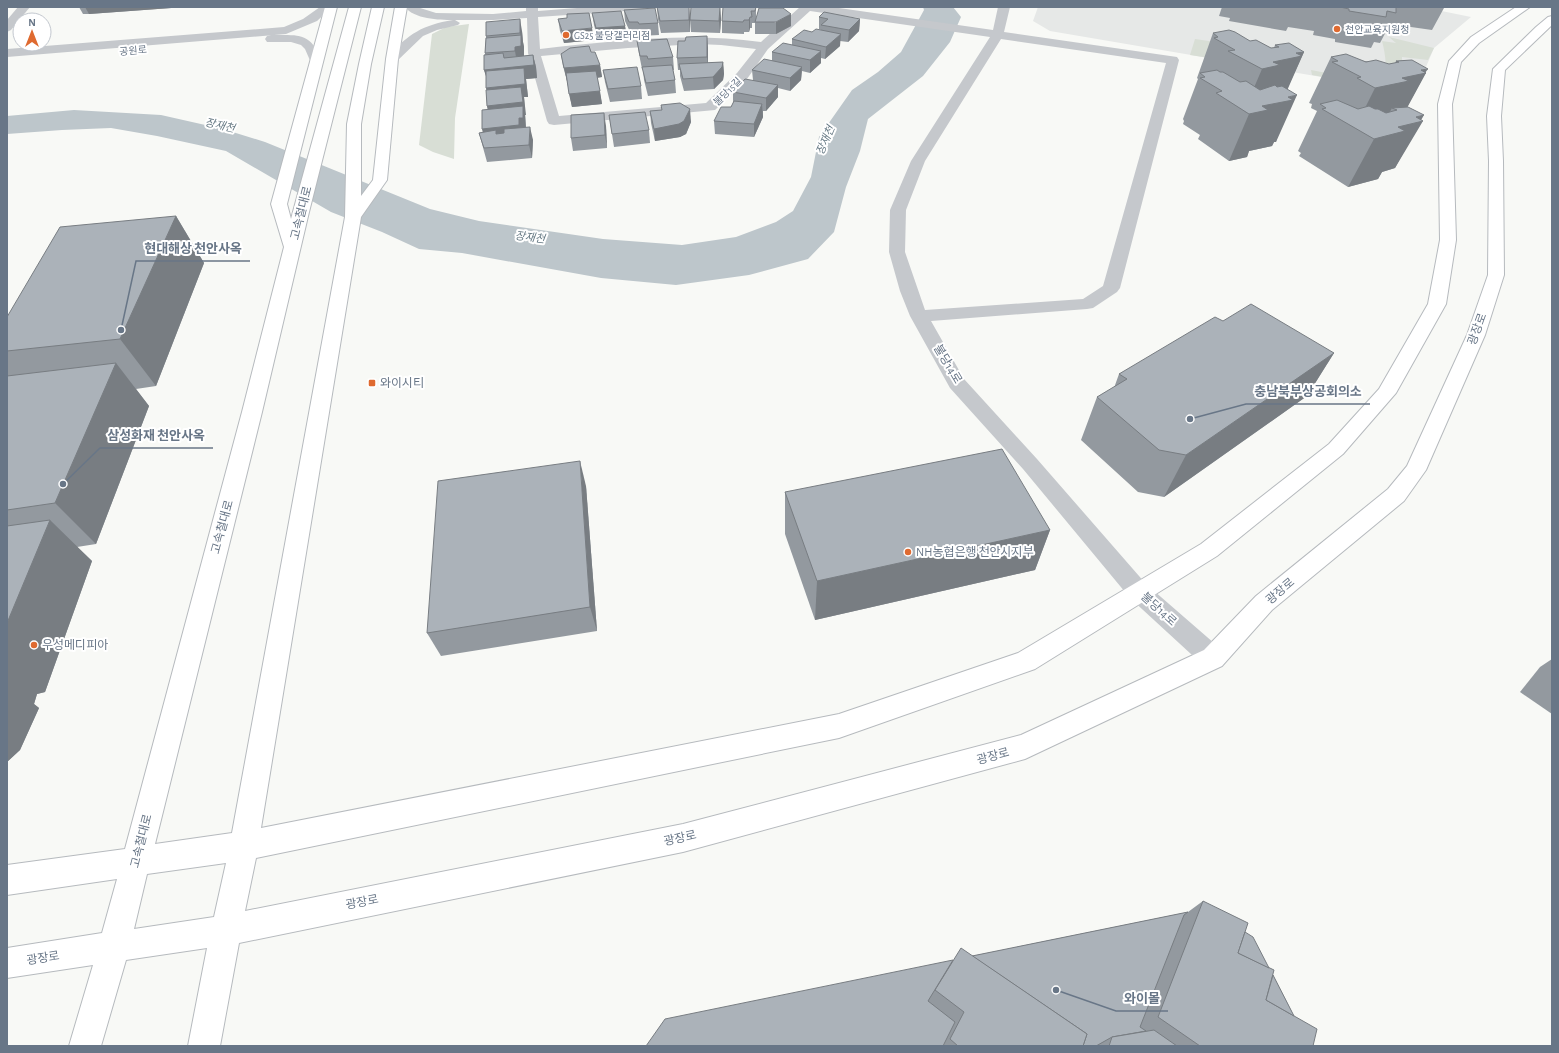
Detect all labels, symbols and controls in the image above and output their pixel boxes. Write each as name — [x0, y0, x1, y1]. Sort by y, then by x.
north arrow — [12, 12, 52, 52]
text: N — [28, 17, 36, 28]
marker: 천안교육지원청 — [1332, 24, 1342, 34]
place label: 천안교육지원청 — [1345, 24, 1409, 35]
marker: GS25 불당갤러리점 — [561, 30, 571, 40]
place label: GS25 불당갤러리점 — [574, 31, 650, 41]
street label: 공원로 — [119, 45, 147, 57]
street label: 불당15길 — [712, 76, 744, 108]
water label: 장재천 — [204, 116, 238, 135]
water label: 장재천 — [814, 122, 837, 156]
street label: 고속철대로 — [289, 185, 313, 241]
water label: 장재천 — [514, 229, 548, 245]
callout: 현대해상 천안사옥 — [136, 236, 250, 261]
text: 현대해상 천안사옥 — [144, 241, 242, 256]
street label: 광장로 — [1466, 311, 1488, 347]
street label: 불당14로 — [932, 342, 964, 386]
place label: 와이시티 — [380, 377, 424, 389]
marker: 와이시티 — [367, 378, 377, 388]
callout: 충남북부상공회의소 — [1246, 379, 1370, 404]
text: 충남북부상공회의소 — [1254, 385, 1362, 399]
callout: 삼성화재 천안사옥 — [100, 423, 213, 448]
text: 삼성화재 천안사옥 — [107, 428, 205, 443]
street label: 고속철대로 — [209, 499, 235, 555]
place label: NH농협은행 천안시지부 — [916, 545, 1034, 558]
marker: NH농협은행 천안시지부 — [903, 547, 913, 557]
street label: 광장로 — [1263, 576, 1297, 606]
street label: 불당14로 — [1139, 590, 1179, 628]
place label: 우성메디피아 — [42, 639, 108, 651]
marker: 우성메디피아 — [29, 640, 39, 650]
street label: 광장로 — [975, 746, 1011, 766]
street label: 고속철대로 — [129, 813, 153, 869]
street label: 광장로 — [663, 828, 697, 848]
street label: 광장로 — [345, 893, 379, 911]
street label: 광장로 — [26, 949, 60, 967]
callout: 와이몰 — [1116, 986, 1168, 1011]
text: 와이몰 — [1124, 992, 1160, 1006]

